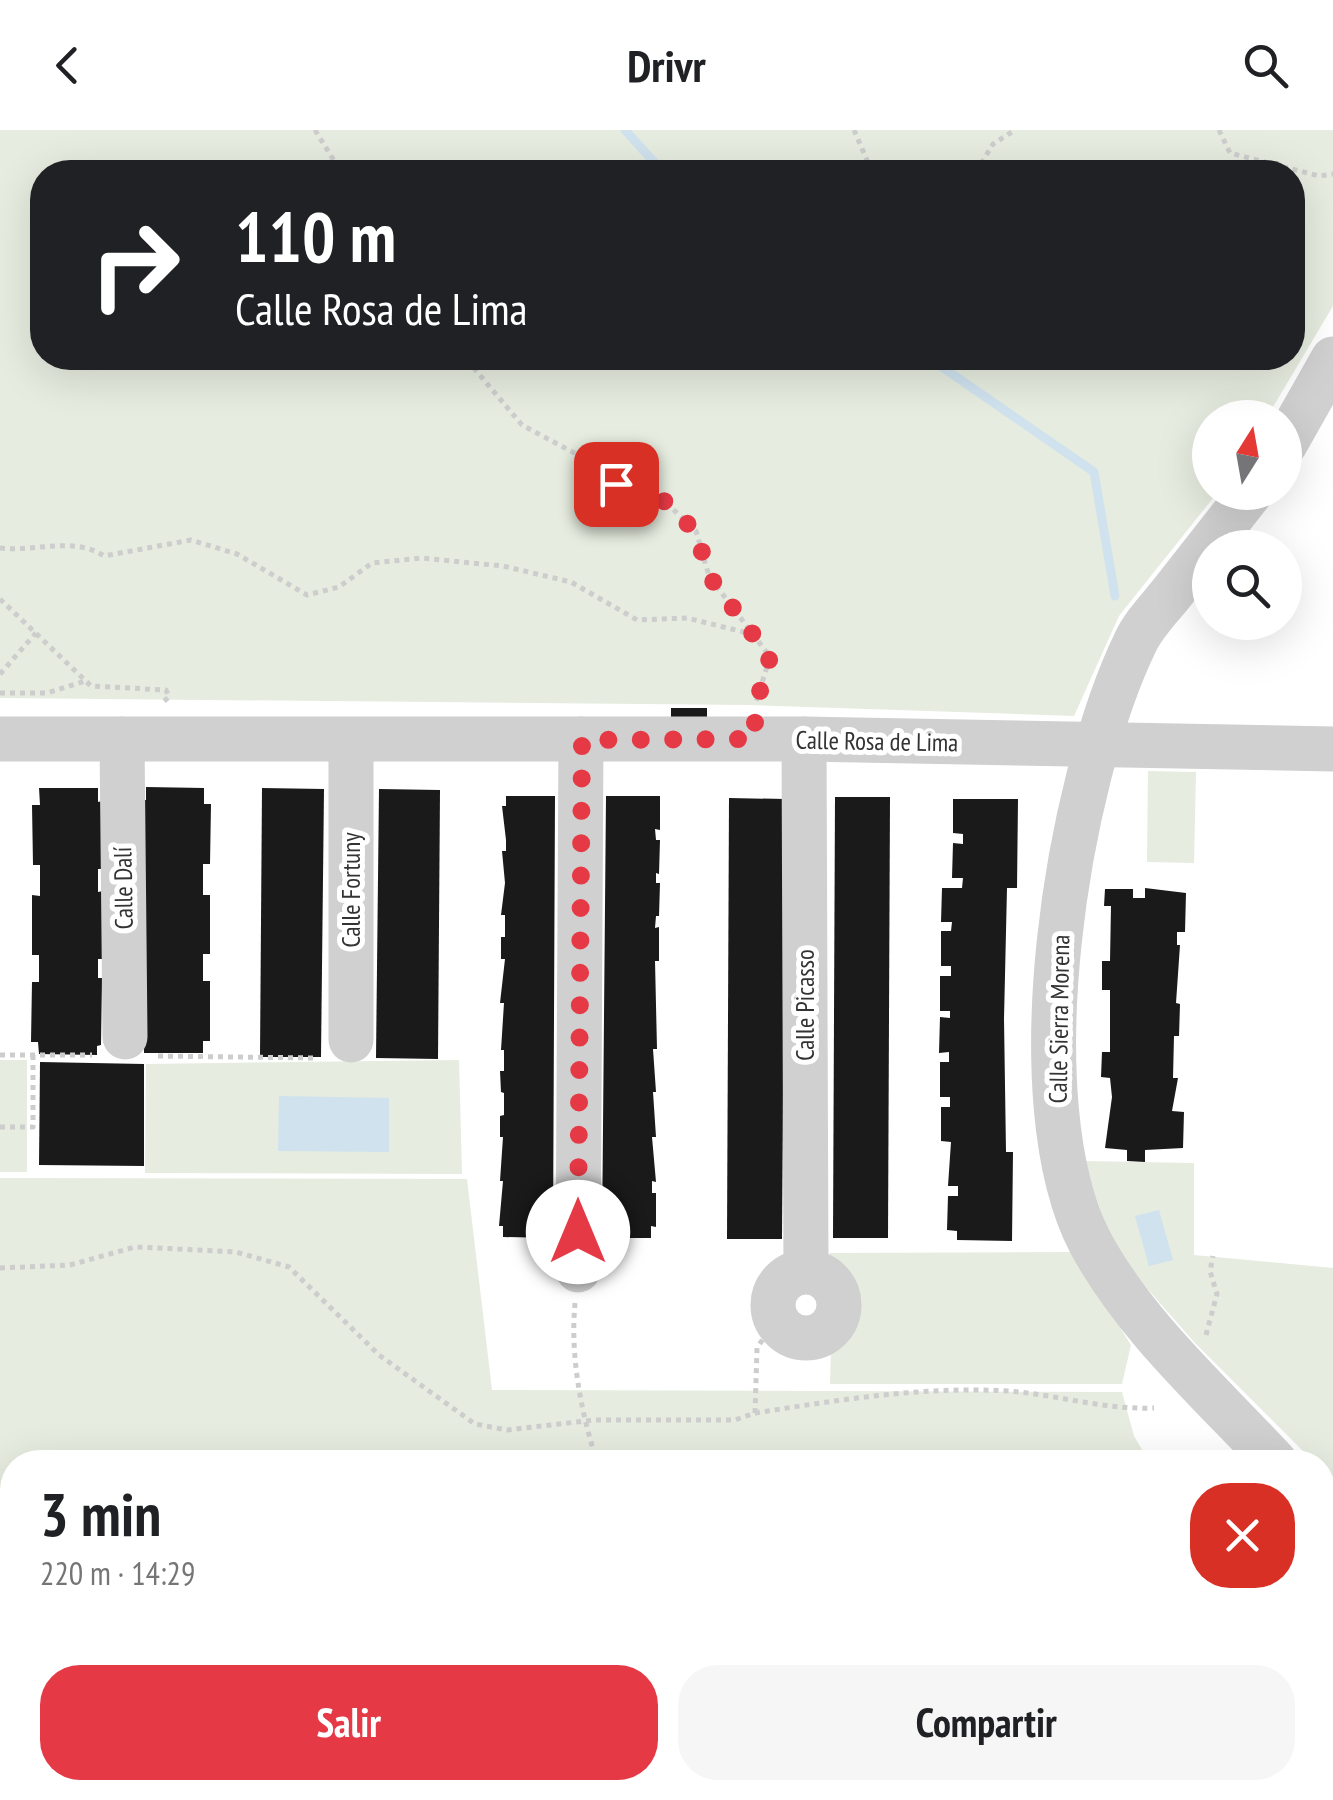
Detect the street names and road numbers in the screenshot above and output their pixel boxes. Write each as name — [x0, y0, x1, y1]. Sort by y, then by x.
street label: Calle Rosa de Lima — [795, 724, 959, 758]
street label: Calle Fortuny — [335, 832, 367, 948]
street label: Calle Dalí — [106, 846, 140, 930]
street label: Calle Sierra Morena — [1042, 934, 1076, 1104]
street label: Calle Picasso — [789, 949, 821, 1061]

